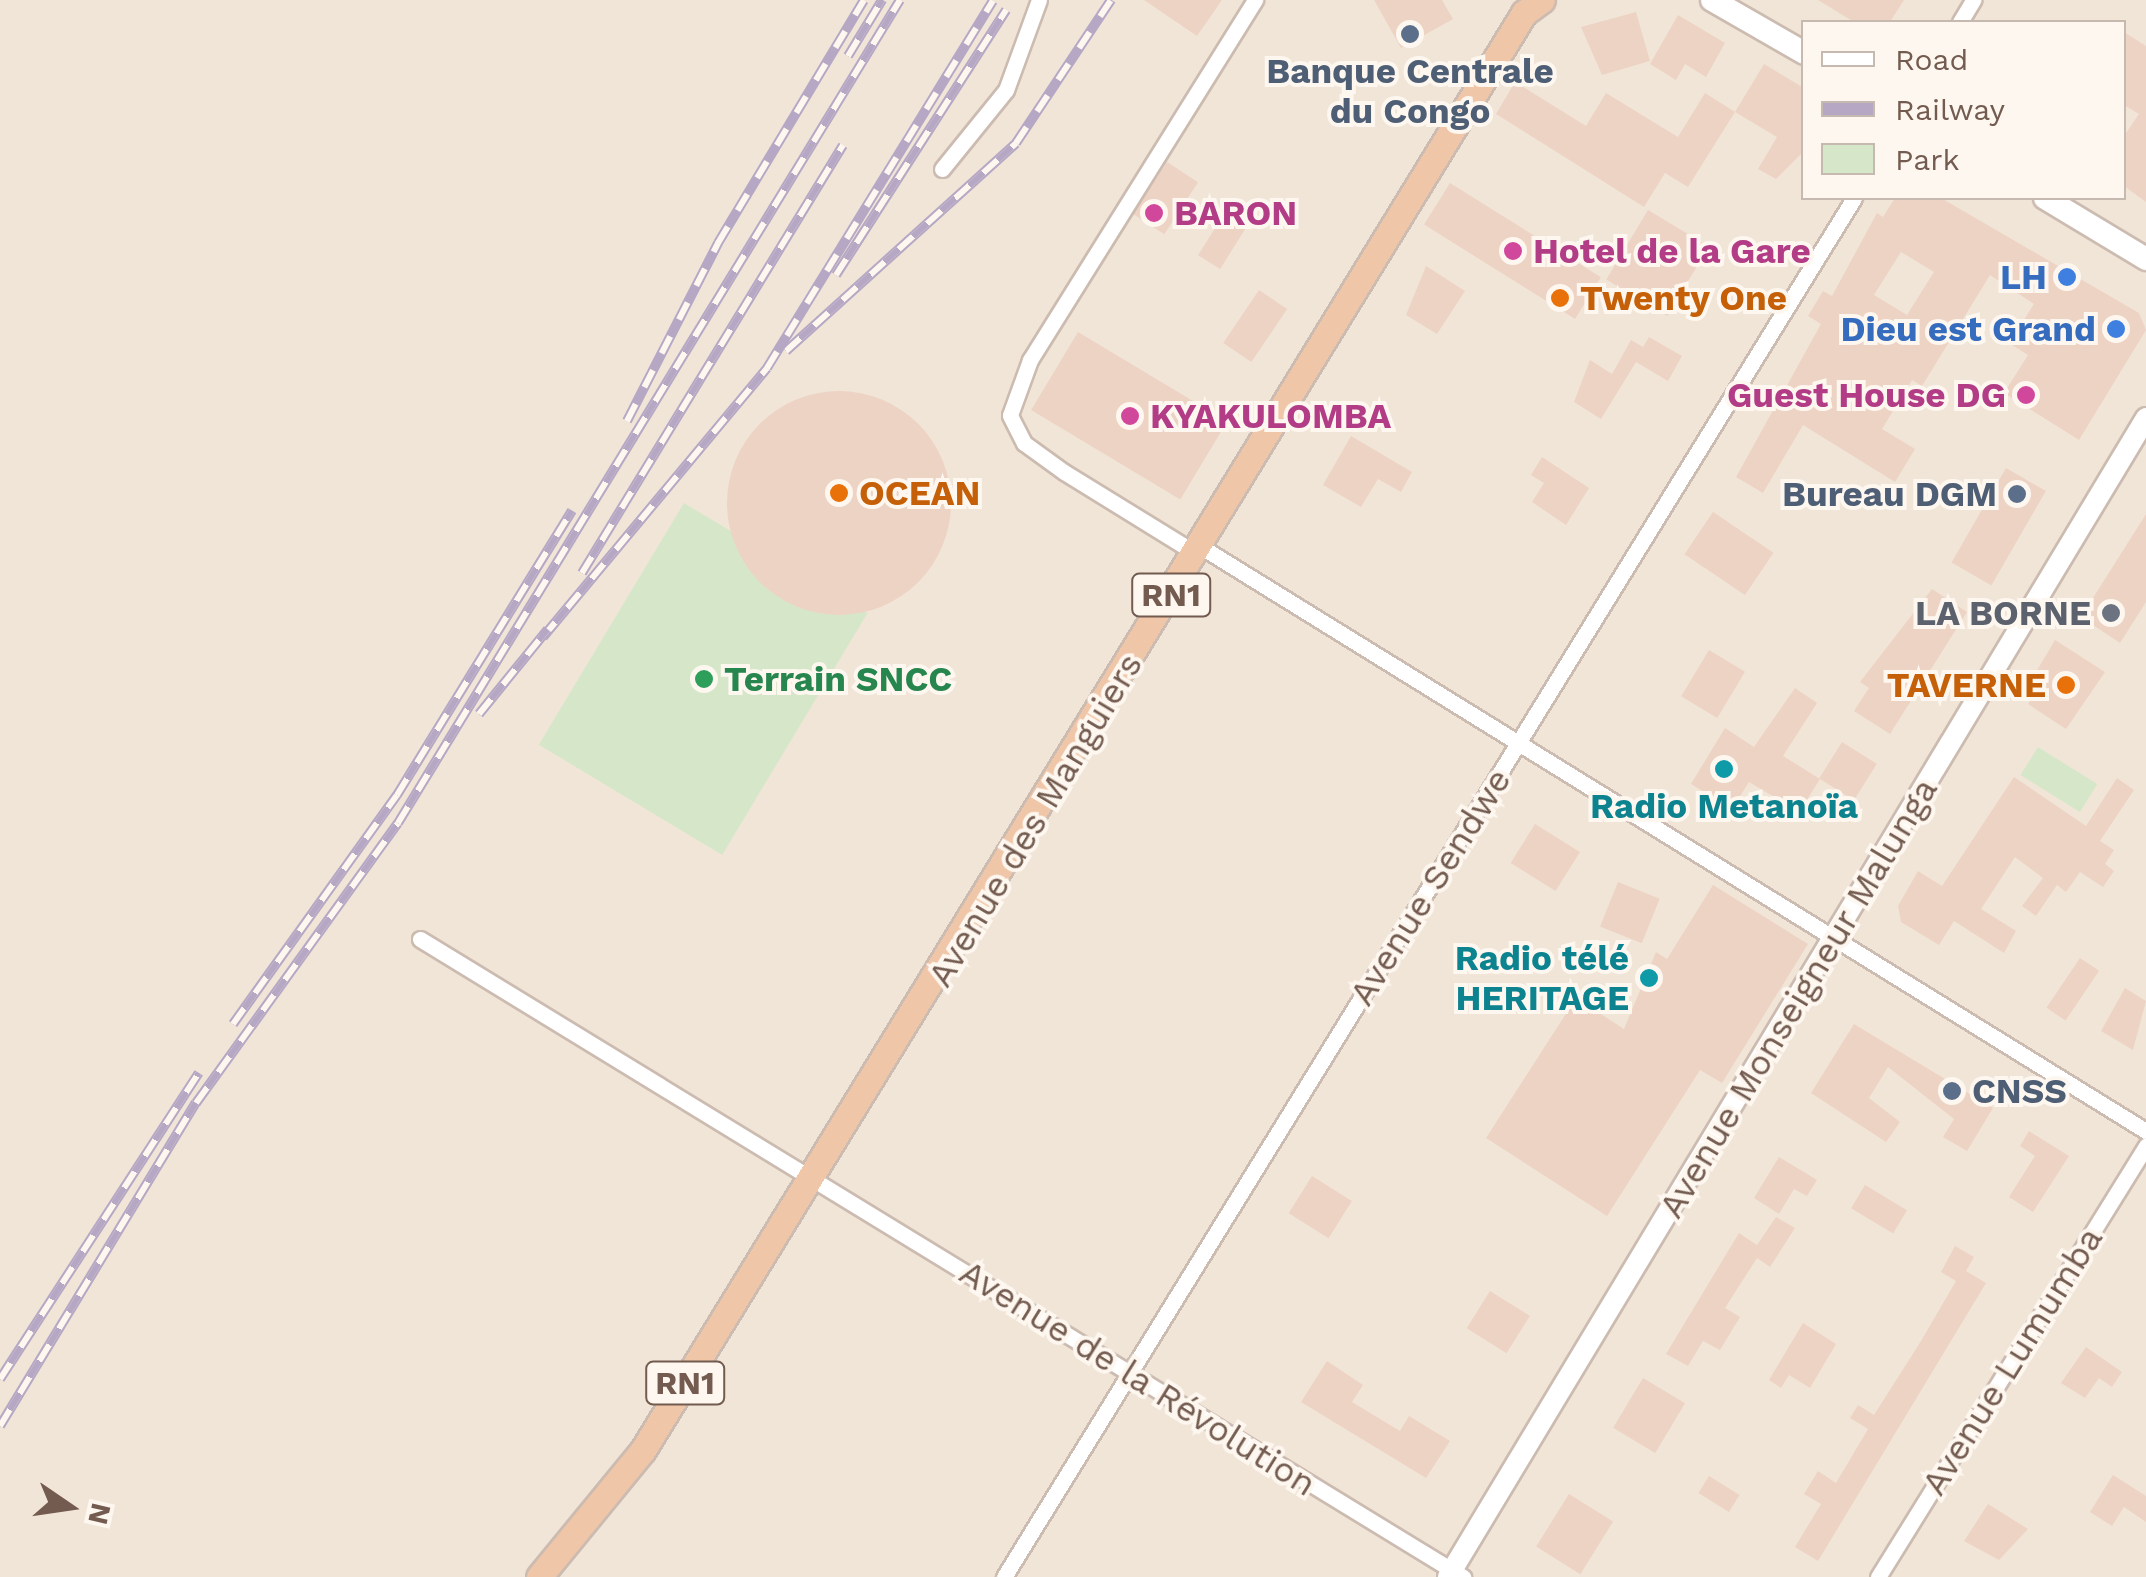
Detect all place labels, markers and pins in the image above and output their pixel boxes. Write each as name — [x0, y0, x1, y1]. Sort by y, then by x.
marker: Banque Centrale du Congo — [1399, 23, 1421, 45]
place label: Banque Centrale du Congo — [1266, 50, 1554, 132]
place label: BARON — [1174, 192, 1297, 234]
marker: BARON — [1143, 202, 1165, 224]
place label: Hotel de la Gare — [1533, 230, 1812, 272]
marker: Hotel de la Gare — [1502, 240, 1524, 262]
place label: LH — [2000, 256, 2047, 298]
marker: LH — [2056, 266, 2078, 288]
place label: Twenty One — [1580, 277, 1788, 319]
marker: Twenty One — [1549, 287, 1571, 309]
place label: Dieu est Grand — [1841, 308, 2096, 350]
marker: Dieu est Grand — [2105, 318, 2127, 340]
place label: Guest House DG — [1727, 374, 2006, 416]
marker: Guest House DG — [2015, 384, 2037, 406]
place label: KYAKULOMBA — [1150, 395, 1391, 437]
marker: KYAKULOMBA — [1119, 405, 1141, 427]
place label: OCEAN — [859, 472, 980, 514]
place label: Bureau DGM — [1782, 473, 1997, 515]
marker: OCEAN — [828, 482, 850, 504]
marker: Bureau DGM — [2006, 483, 2028, 505]
place label: LA BORNE — [1914, 592, 2091, 634]
marker: LA BORNE — [2100, 602, 2122, 624]
place label: Terrain SNCC — [724, 658, 952, 700]
place label: TAVERNE — [1887, 664, 2046, 706]
marker: Terrain SNCC — [693, 668, 715, 690]
marker: TAVERNE — [2055, 674, 2077, 696]
marker: Radio Metanoïa — [1713, 758, 1735, 780]
place label: Radio Metanoïa — [1590, 785, 1858, 827]
place label: Radio télé HERITAGE — [1454, 937, 1629, 1019]
marker: Radio télé HERITAGE — [1638, 967, 1660, 989]
place label: CNSS — [1972, 1070, 2067, 1112]
marker: CNSS — [1941, 1080, 1963, 1102]

